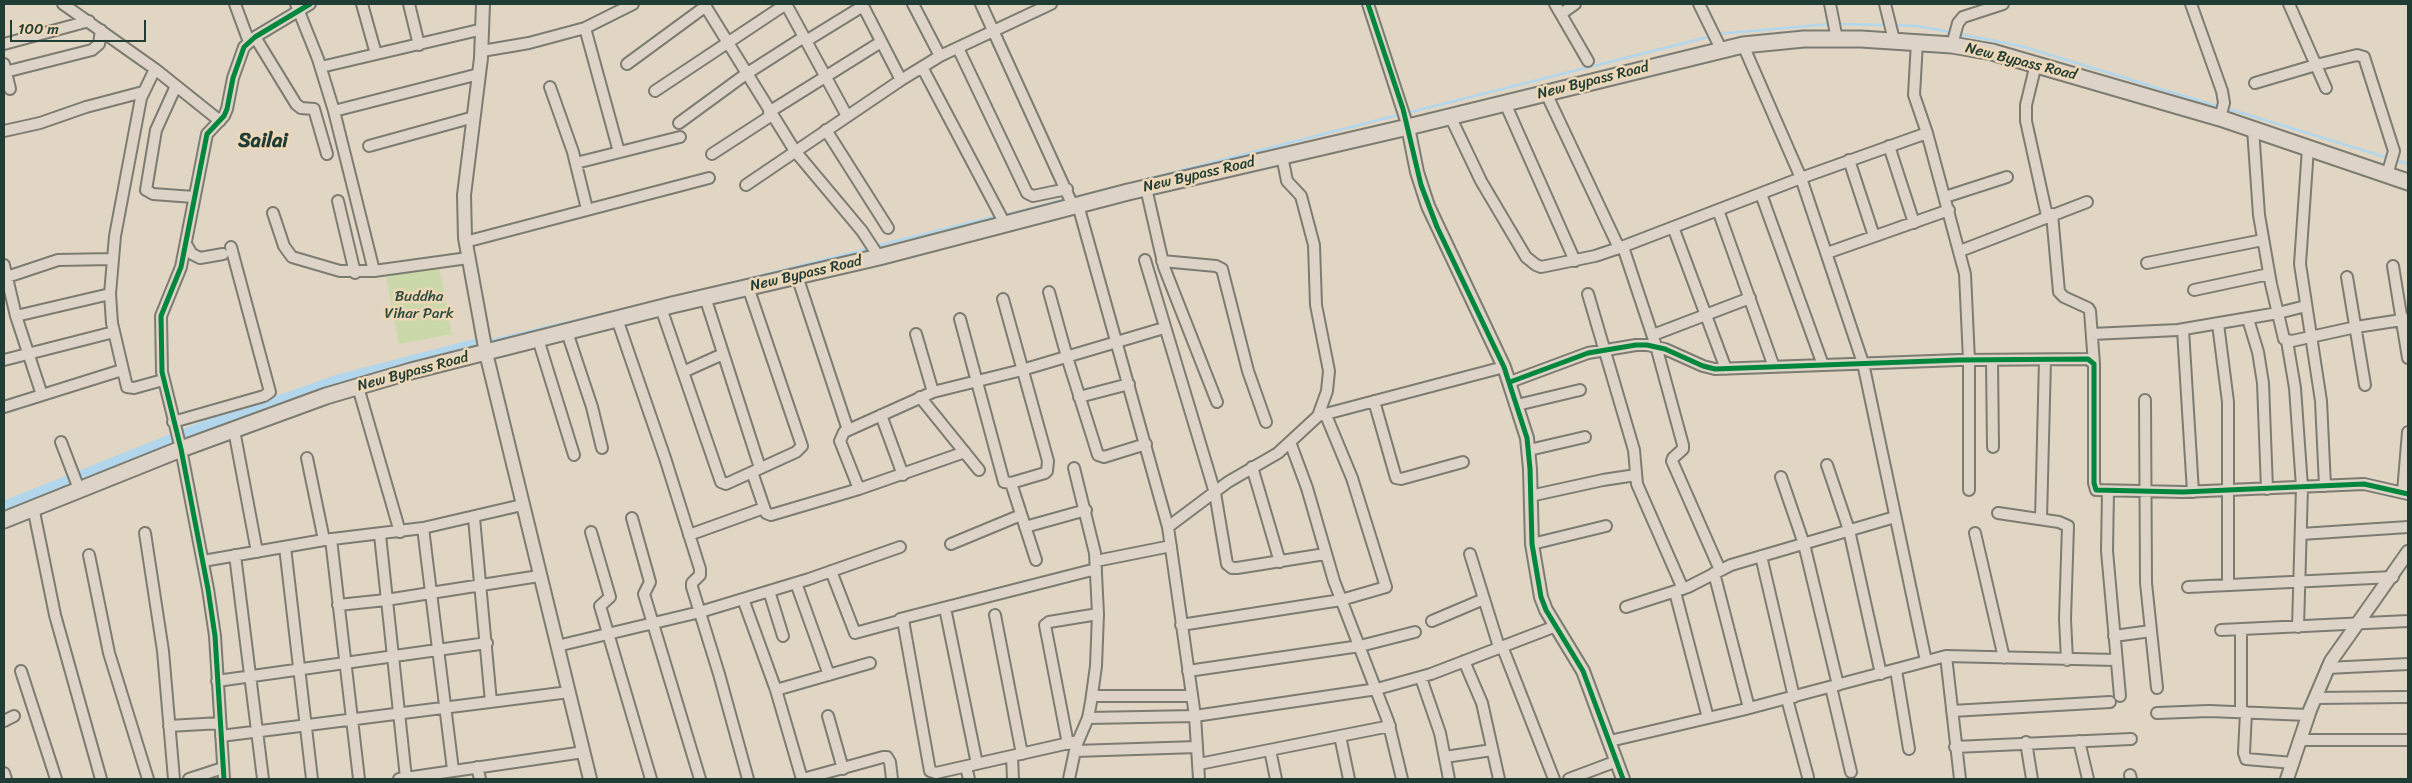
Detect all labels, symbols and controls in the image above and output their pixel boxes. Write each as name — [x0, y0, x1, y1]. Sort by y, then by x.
scale bar — [12, 10, 149, 42]
text: 100 m — [18, 16, 59, 42]
street label: New Bypass Road — [1963, 39, 2079, 85]
street label: New Bypass Road — [1535, 58, 1651, 104]
district label: Sailai — [238, 130, 288, 154]
street label: New Bypass Road — [1141, 153, 1257, 197]
street label: New Bypass Road — [748, 252, 864, 296]
park label: Buddha Vihar Park — [384, 288, 454, 323]
street label: New Bypass Road — [356, 349, 470, 395]

